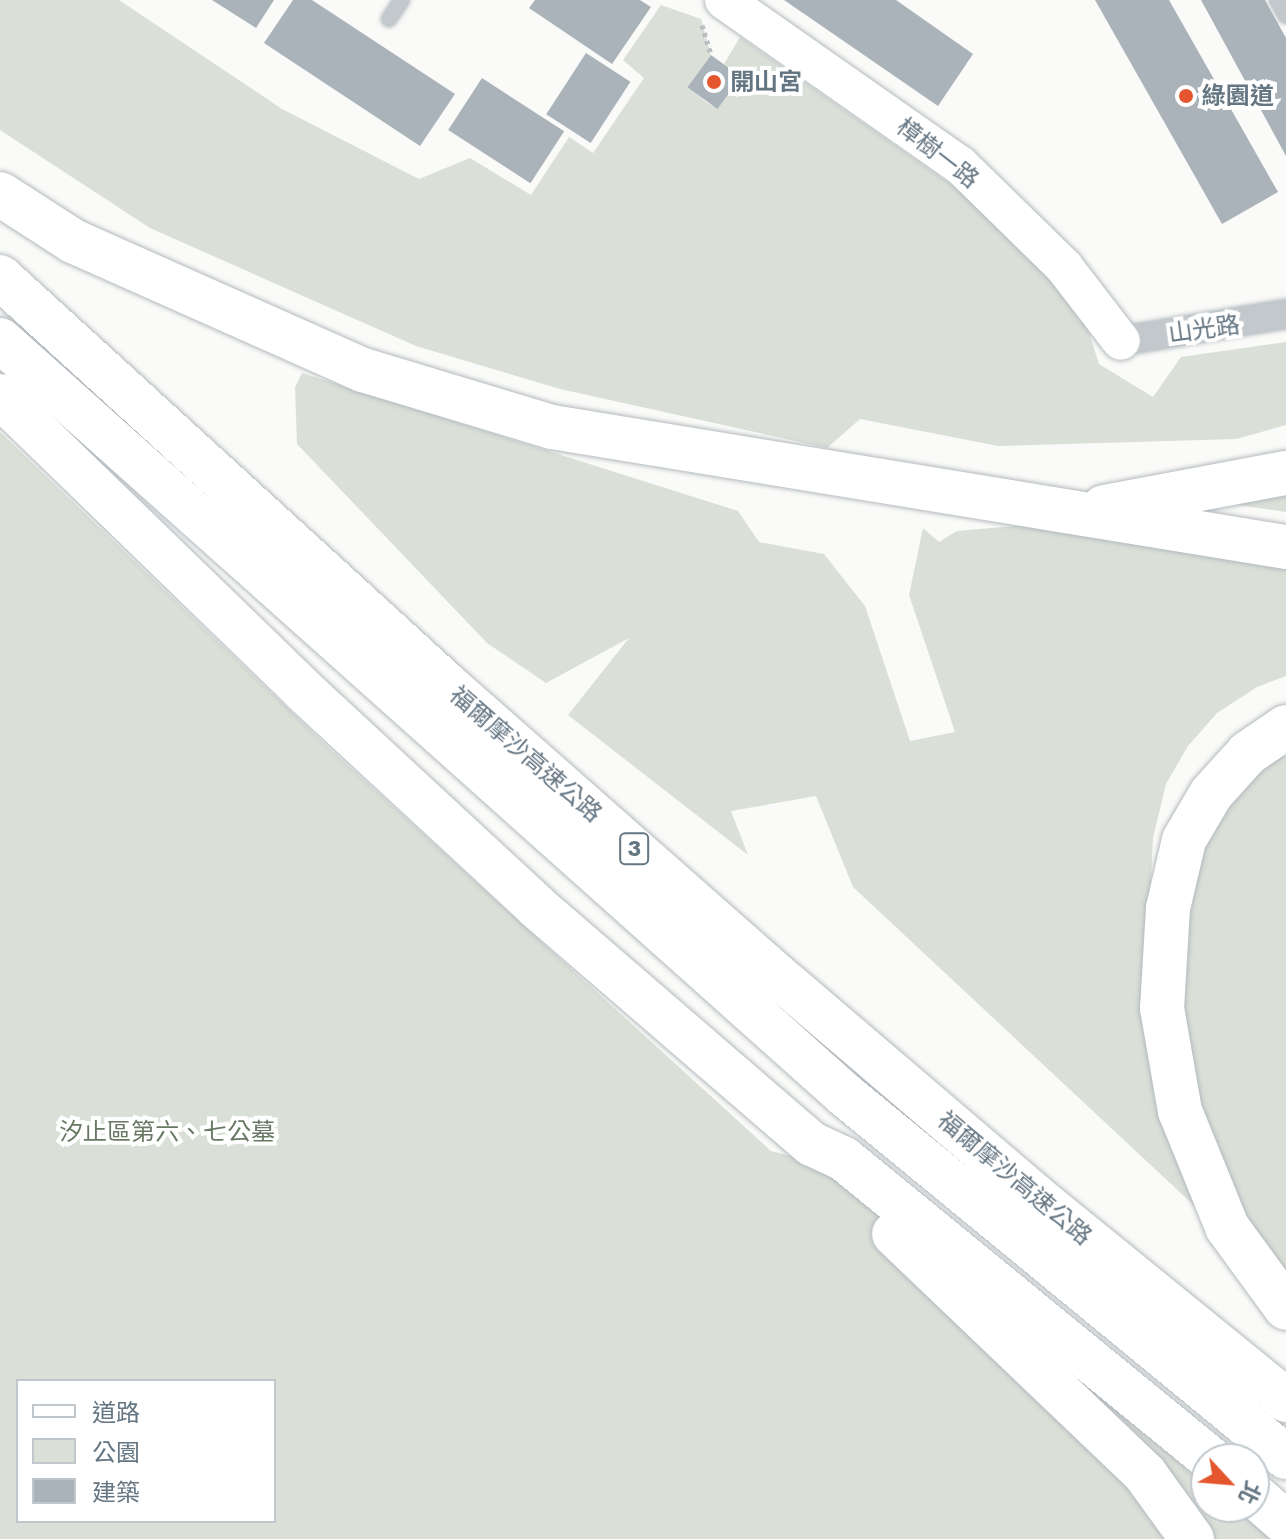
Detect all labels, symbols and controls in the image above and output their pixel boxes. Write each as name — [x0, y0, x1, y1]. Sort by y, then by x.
place label: 開山宮 — [730, 68, 802, 96]
marker: 開山宮 — [705, 73, 723, 91]
place label: 綠園道 — [1202, 82, 1274, 110]
marker: 綠園道 — [1177, 87, 1195, 105]
street label: 樟樹一路 — [891, 112, 985, 194]
street label: 山光路 — [1166, 310, 1242, 348]
street label: 福爾摩沙高速公路 — [444, 680, 608, 828]
road number: 3 — [618, 831, 650, 867]
street label: 福爾摩沙高速公路 — [932, 1105, 1098, 1251]
park label: 汐止區第六、七公墓 — [59, 1118, 275, 1146]
legend — [16, 1379, 276, 1523]
text: 道路 — [92, 1395, 140, 1430]
text: 公園 — [92, 1435, 140, 1470]
north arrow — [1190, 1443, 1270, 1523]
text: 建築 — [92, 1475, 140, 1510]
text: 北 — [1231, 1476, 1269, 1510]

